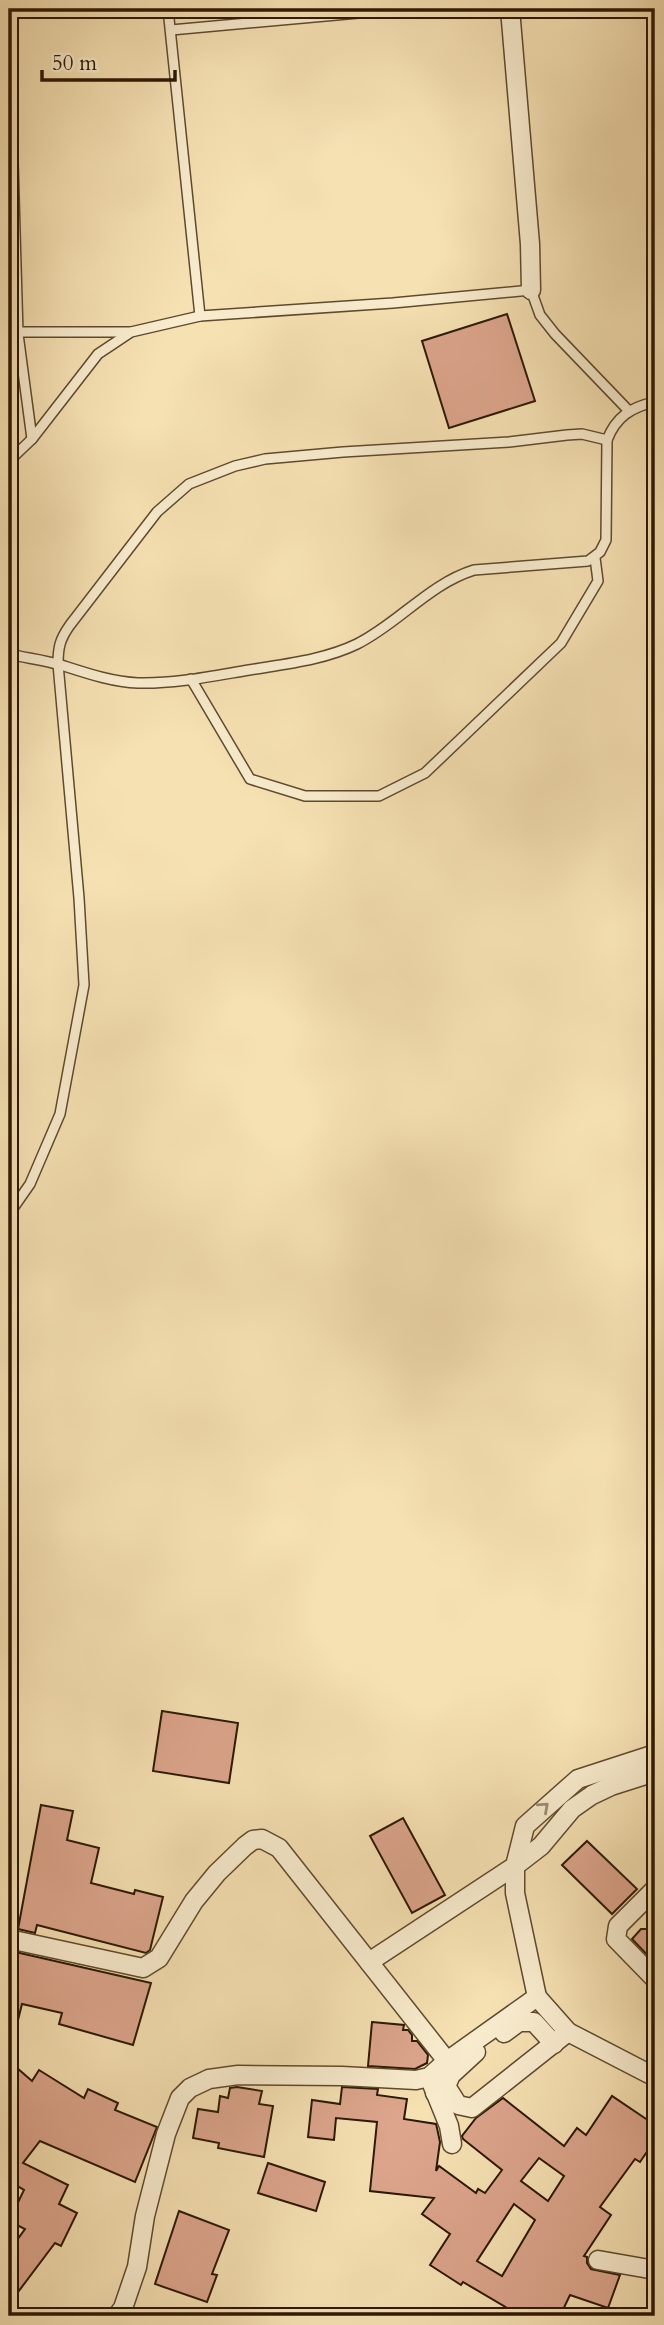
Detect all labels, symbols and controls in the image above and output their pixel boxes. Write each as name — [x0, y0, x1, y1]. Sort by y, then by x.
scale bar — [42, 38, 175, 82]
text: 50 m — [52, 49, 97, 78]
one-way arrow — [536, 1803, 549, 1815]

